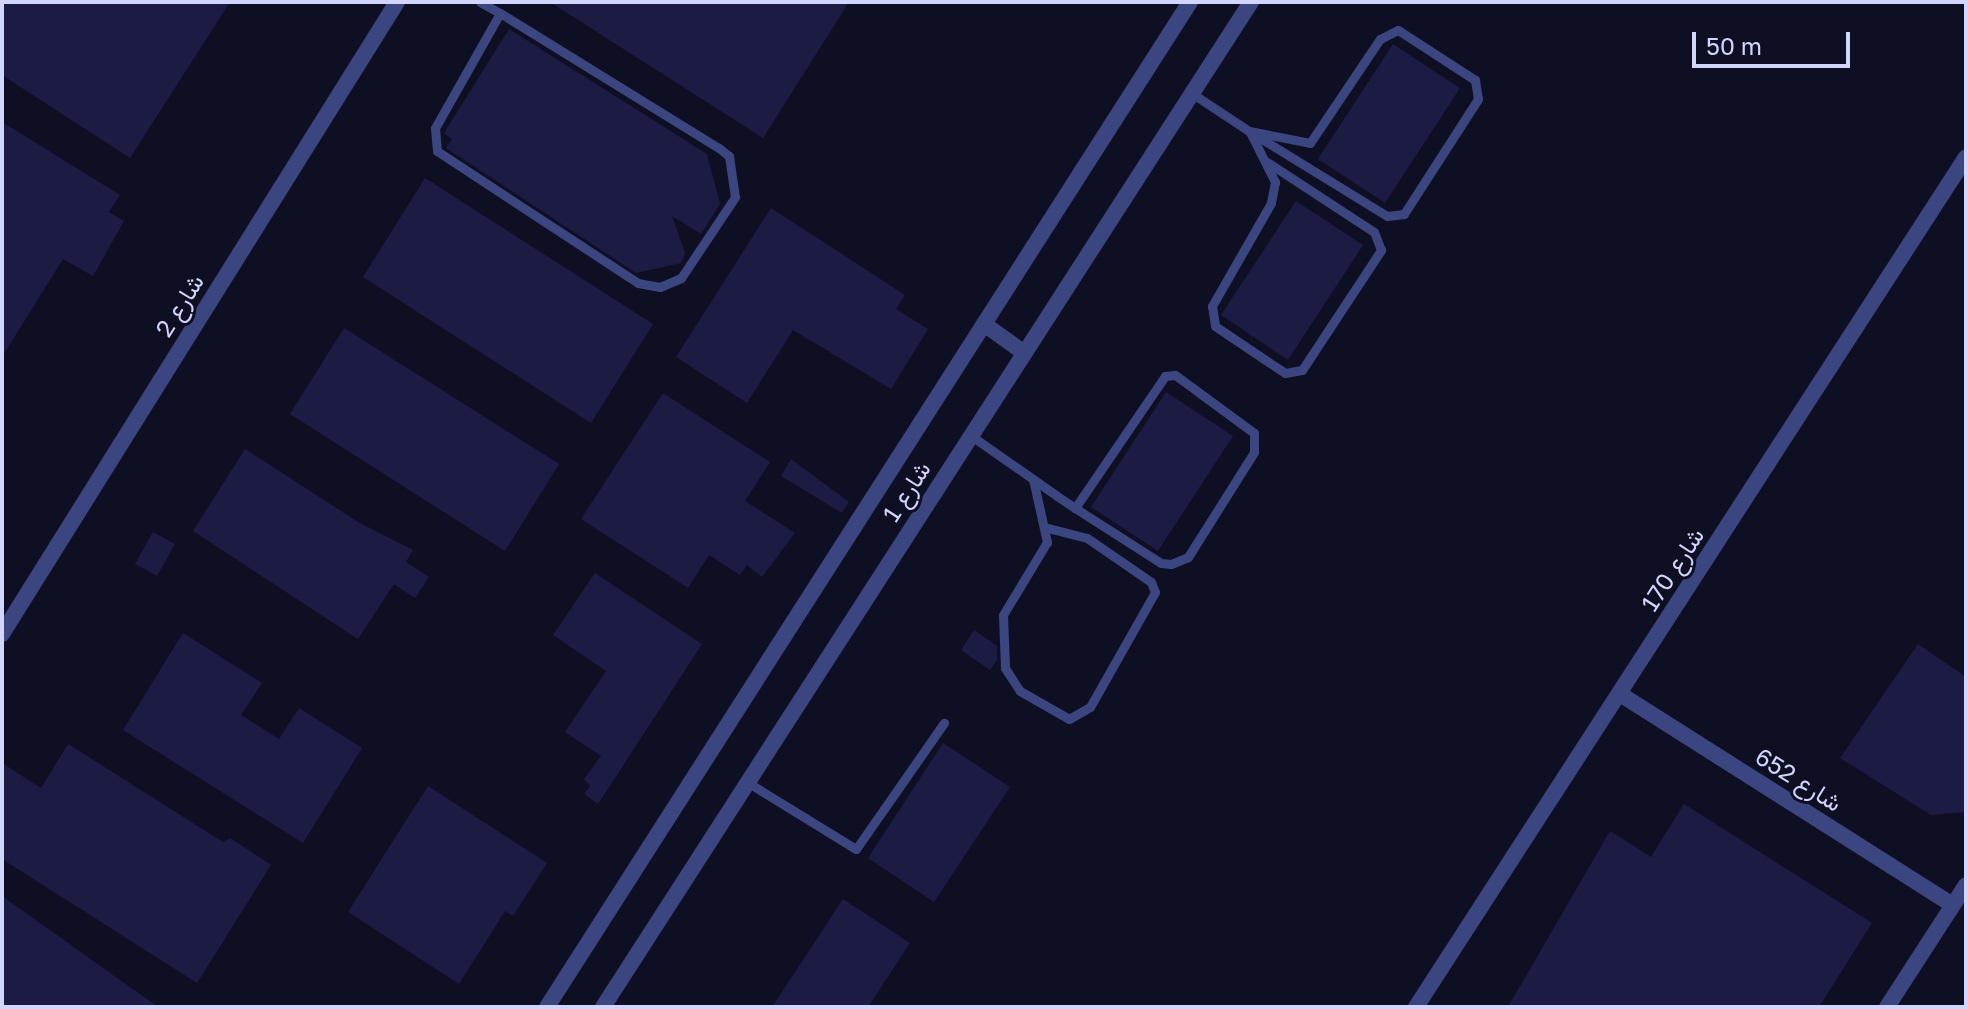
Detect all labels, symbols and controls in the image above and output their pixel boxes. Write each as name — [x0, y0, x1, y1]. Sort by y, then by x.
scale bar — [1696, 16, 1854, 66]
text: 50 m — [1706, 31, 1762, 60]
street label: شارع 2 — [149, 268, 209, 342]
street label: شارع 1 — [876, 456, 936, 526]
street label: شارع 170 — [1634, 522, 1710, 616]
street label: شارع 652 — [1750, 741, 1848, 817]

